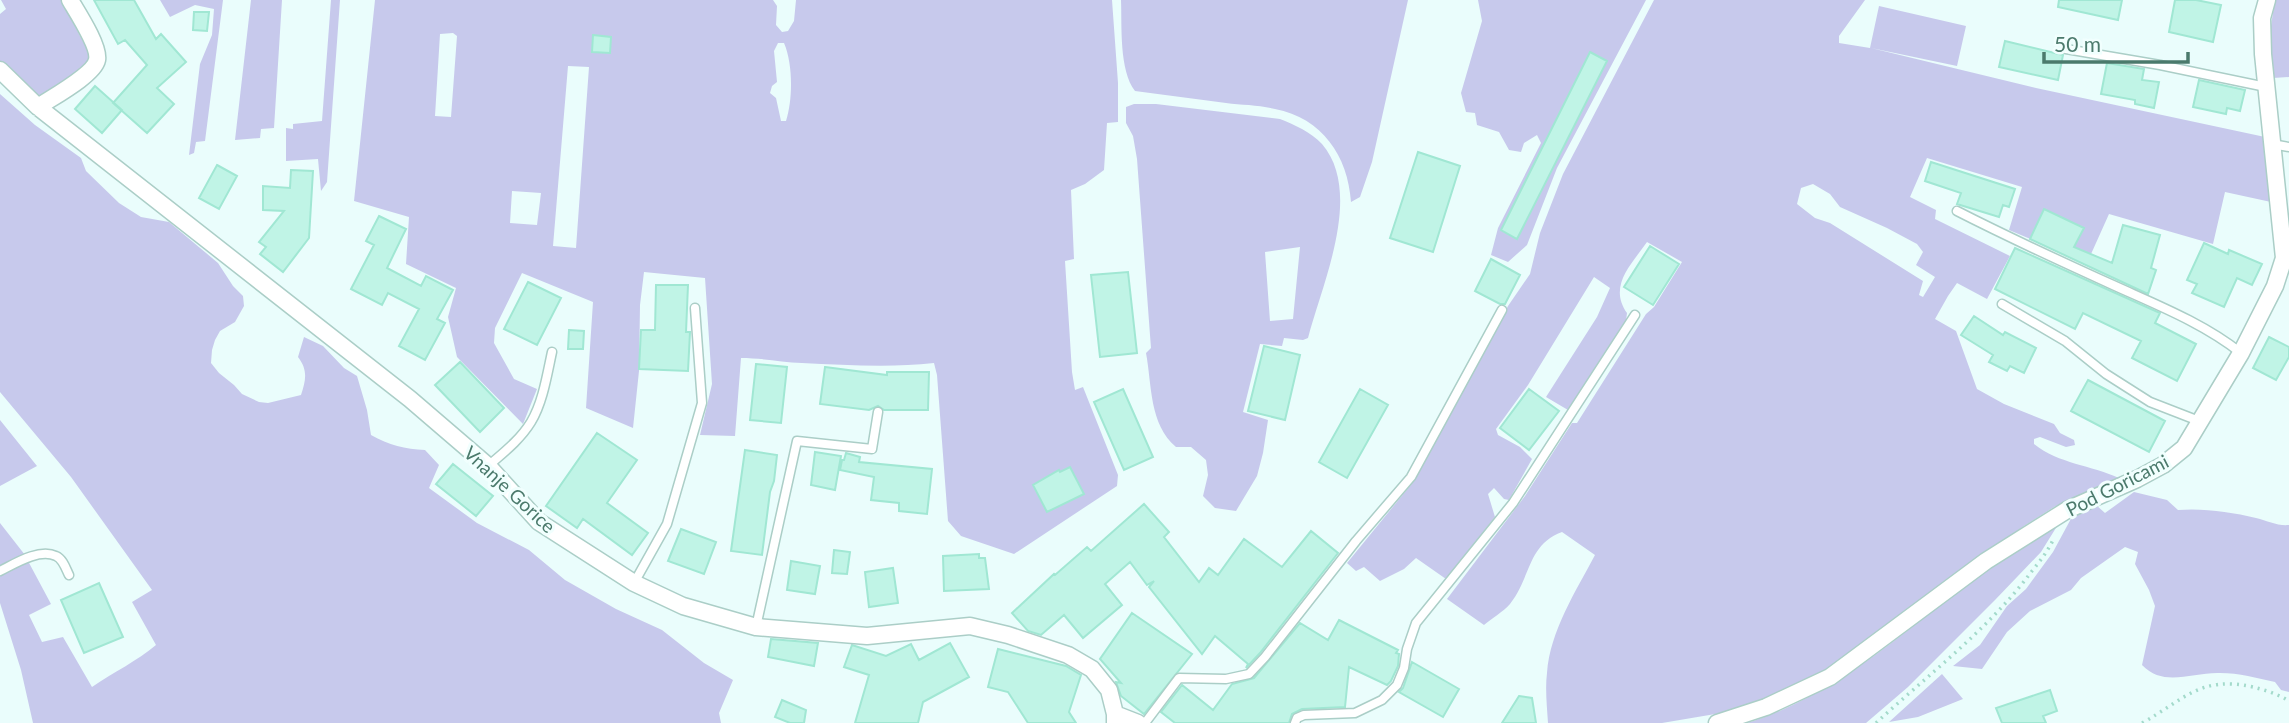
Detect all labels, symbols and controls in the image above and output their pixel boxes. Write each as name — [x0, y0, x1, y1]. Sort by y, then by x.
scale bar — [2044, 21, 2188, 65]
text: 50 m — [2054, 31, 2101, 56]
street label: Vnanje Gorice — [459, 441, 561, 537]
street label: Pod Goricami — [2062, 449, 2172, 521]

